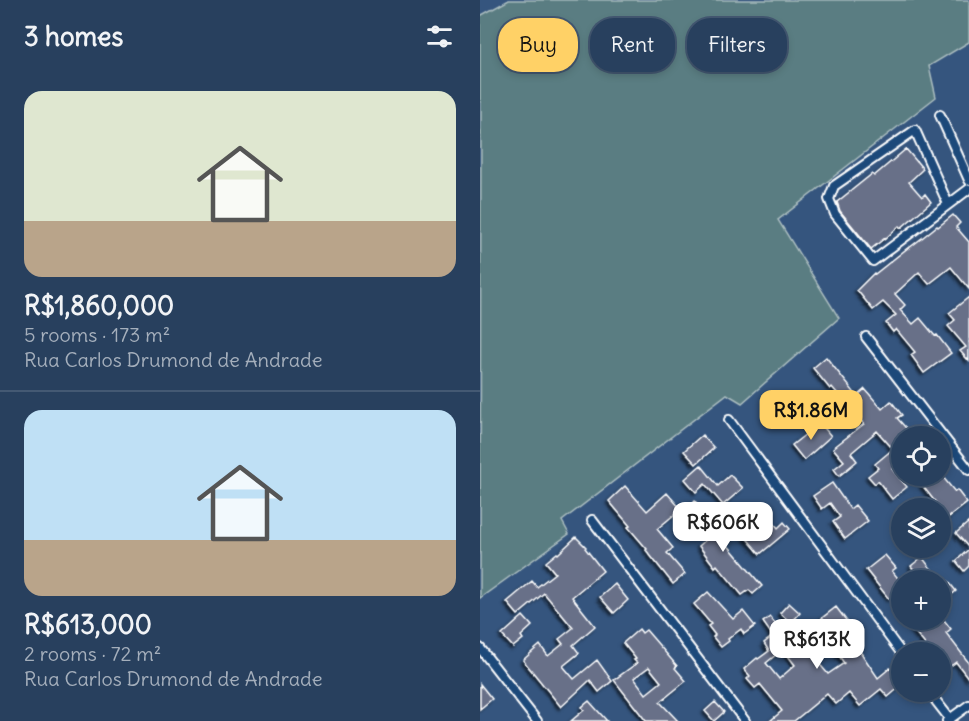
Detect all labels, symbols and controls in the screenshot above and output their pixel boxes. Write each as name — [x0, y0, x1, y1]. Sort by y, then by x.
chip: Buy — [498, 18, 578, 72]
chip: Rent — [590, 18, 675, 72]
chip: Filters — [687, 18, 787, 72]
text: 3 homes — [24, 20, 123, 53]
icon: filters — [423, 20, 456, 53]
icon: home — [186, 130, 294, 238]
text: R$1,860,000 — [24, 289, 174, 322]
text: 5 rooms · 173 m² — [24, 322, 170, 347]
text: Rua Carlos Drumond de Andrade — [24, 347, 323, 372]
pin: R$1.86M — [756, 390, 866, 441]
text: R$1.86M — [774, 397, 848, 422]
map controls — [891, 426, 951, 702]
button: locate — [891, 426, 951, 486]
icon: home — [186, 449, 294, 557]
button: layers — [891, 498, 951, 558]
pin: R$606K — [674, 502, 772, 553]
text: R$606K — [687, 509, 759, 534]
button: + — [891, 570, 951, 630]
text: R$613,000 — [24, 608, 152, 641]
pin: R$613K — [768, 619, 866, 670]
text: R$613K — [784, 626, 851, 651]
text: 2 rooms · 72 m² — [24, 641, 161, 666]
button: − — [891, 642, 951, 702]
text: Rua Carlos Drumond de Andrade — [24, 666, 323, 691]

